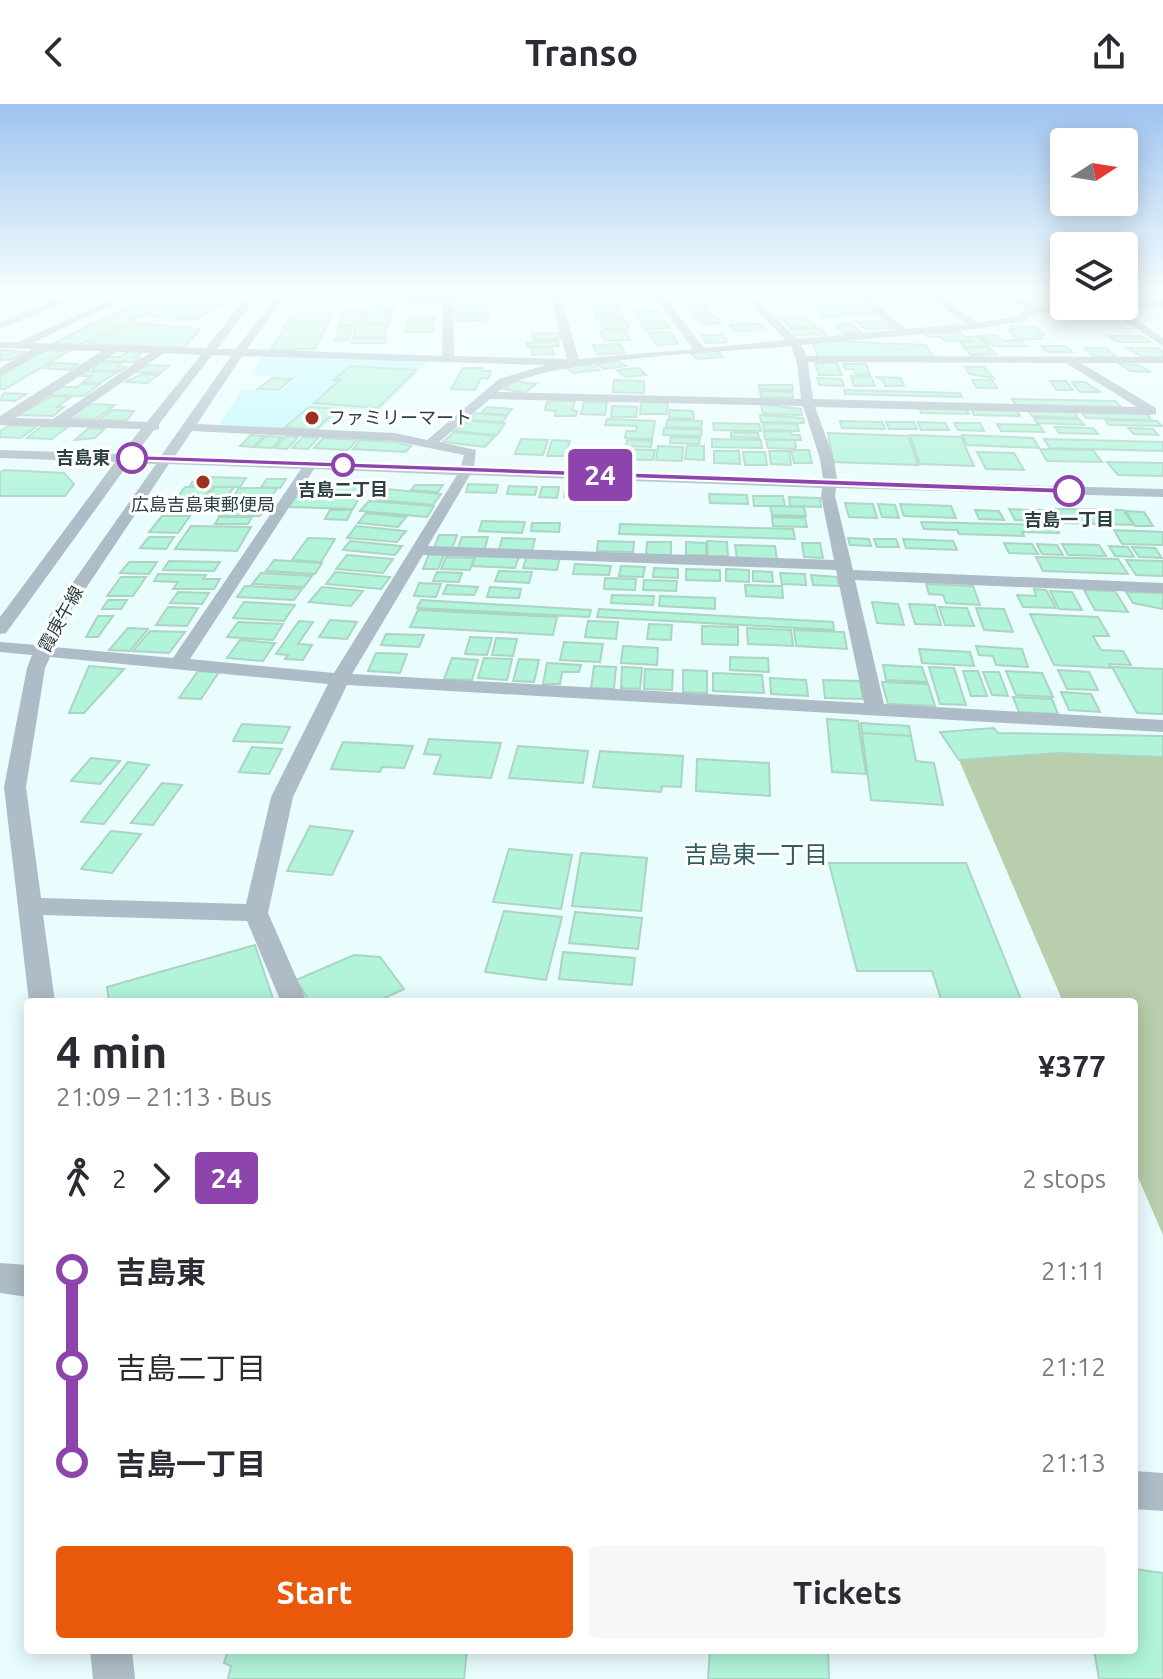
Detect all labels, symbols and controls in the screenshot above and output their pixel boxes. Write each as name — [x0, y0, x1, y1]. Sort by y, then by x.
icon: back — [32, 30, 76, 74]
icon: share — [1087, 30, 1131, 74]
text: Transo — [525, 32, 638, 73]
north arrow — [1050, 128, 1138, 216]
map controls — [1050, 128, 1138, 320]
button: layers — [1050, 232, 1138, 320]
place label: ファミリーマート — [328, 407, 472, 427]
marker: ファミリーマート — [303, 409, 321, 427]
marker: 吉島東 — [117, 443, 147, 473]
place label: 吉島東 — [56, 447, 110, 467]
line badge: 24 — [564, 449, 636, 501]
marker: 吉島二丁目 — [332, 454, 354, 476]
text: 24 — [584, 459, 616, 490]
marker: 広島吉島東郵便局 — [194, 473, 212, 491]
marker: 吉島一丁目 — [1054, 476, 1084, 506]
place label: 吉島二丁目 — [298, 479, 388, 499]
place label: 広島吉島東郵便局 — [131, 494, 275, 514]
place label: 吉島一丁目 — [1024, 509, 1114, 529]
street label: 霞庚午線 — [34, 582, 86, 655]
district label: 吉島東一丁目 — [684, 841, 828, 868]
text: 4 min — [56, 1027, 167, 1076]
text: ¥377 — [1038, 1049, 1106, 1083]
text: 21:09 – 21:13 · Bus — [56, 1082, 272, 1111]
icon: walk — [56, 1156, 100, 1200]
icon: forward — [139, 1156, 183, 1200]
text: 24 — [211, 1162, 242, 1193]
text: 2 — [112, 1164, 127, 1193]
text: 2 stops — [1022, 1164, 1106, 1193]
text: 吉島東 — [116, 1255, 206, 1289]
text: 21:11 — [1041, 1256, 1106, 1285]
text: 吉島二丁目 — [116, 1351, 266, 1385]
text: 21:12 — [1041, 1352, 1106, 1381]
text: 吉島一丁目 — [116, 1447, 266, 1481]
text: 21:13 — [1041, 1448, 1106, 1477]
button: Start — [56, 1546, 573, 1638]
button: Tickets — [589, 1546, 1106, 1638]

